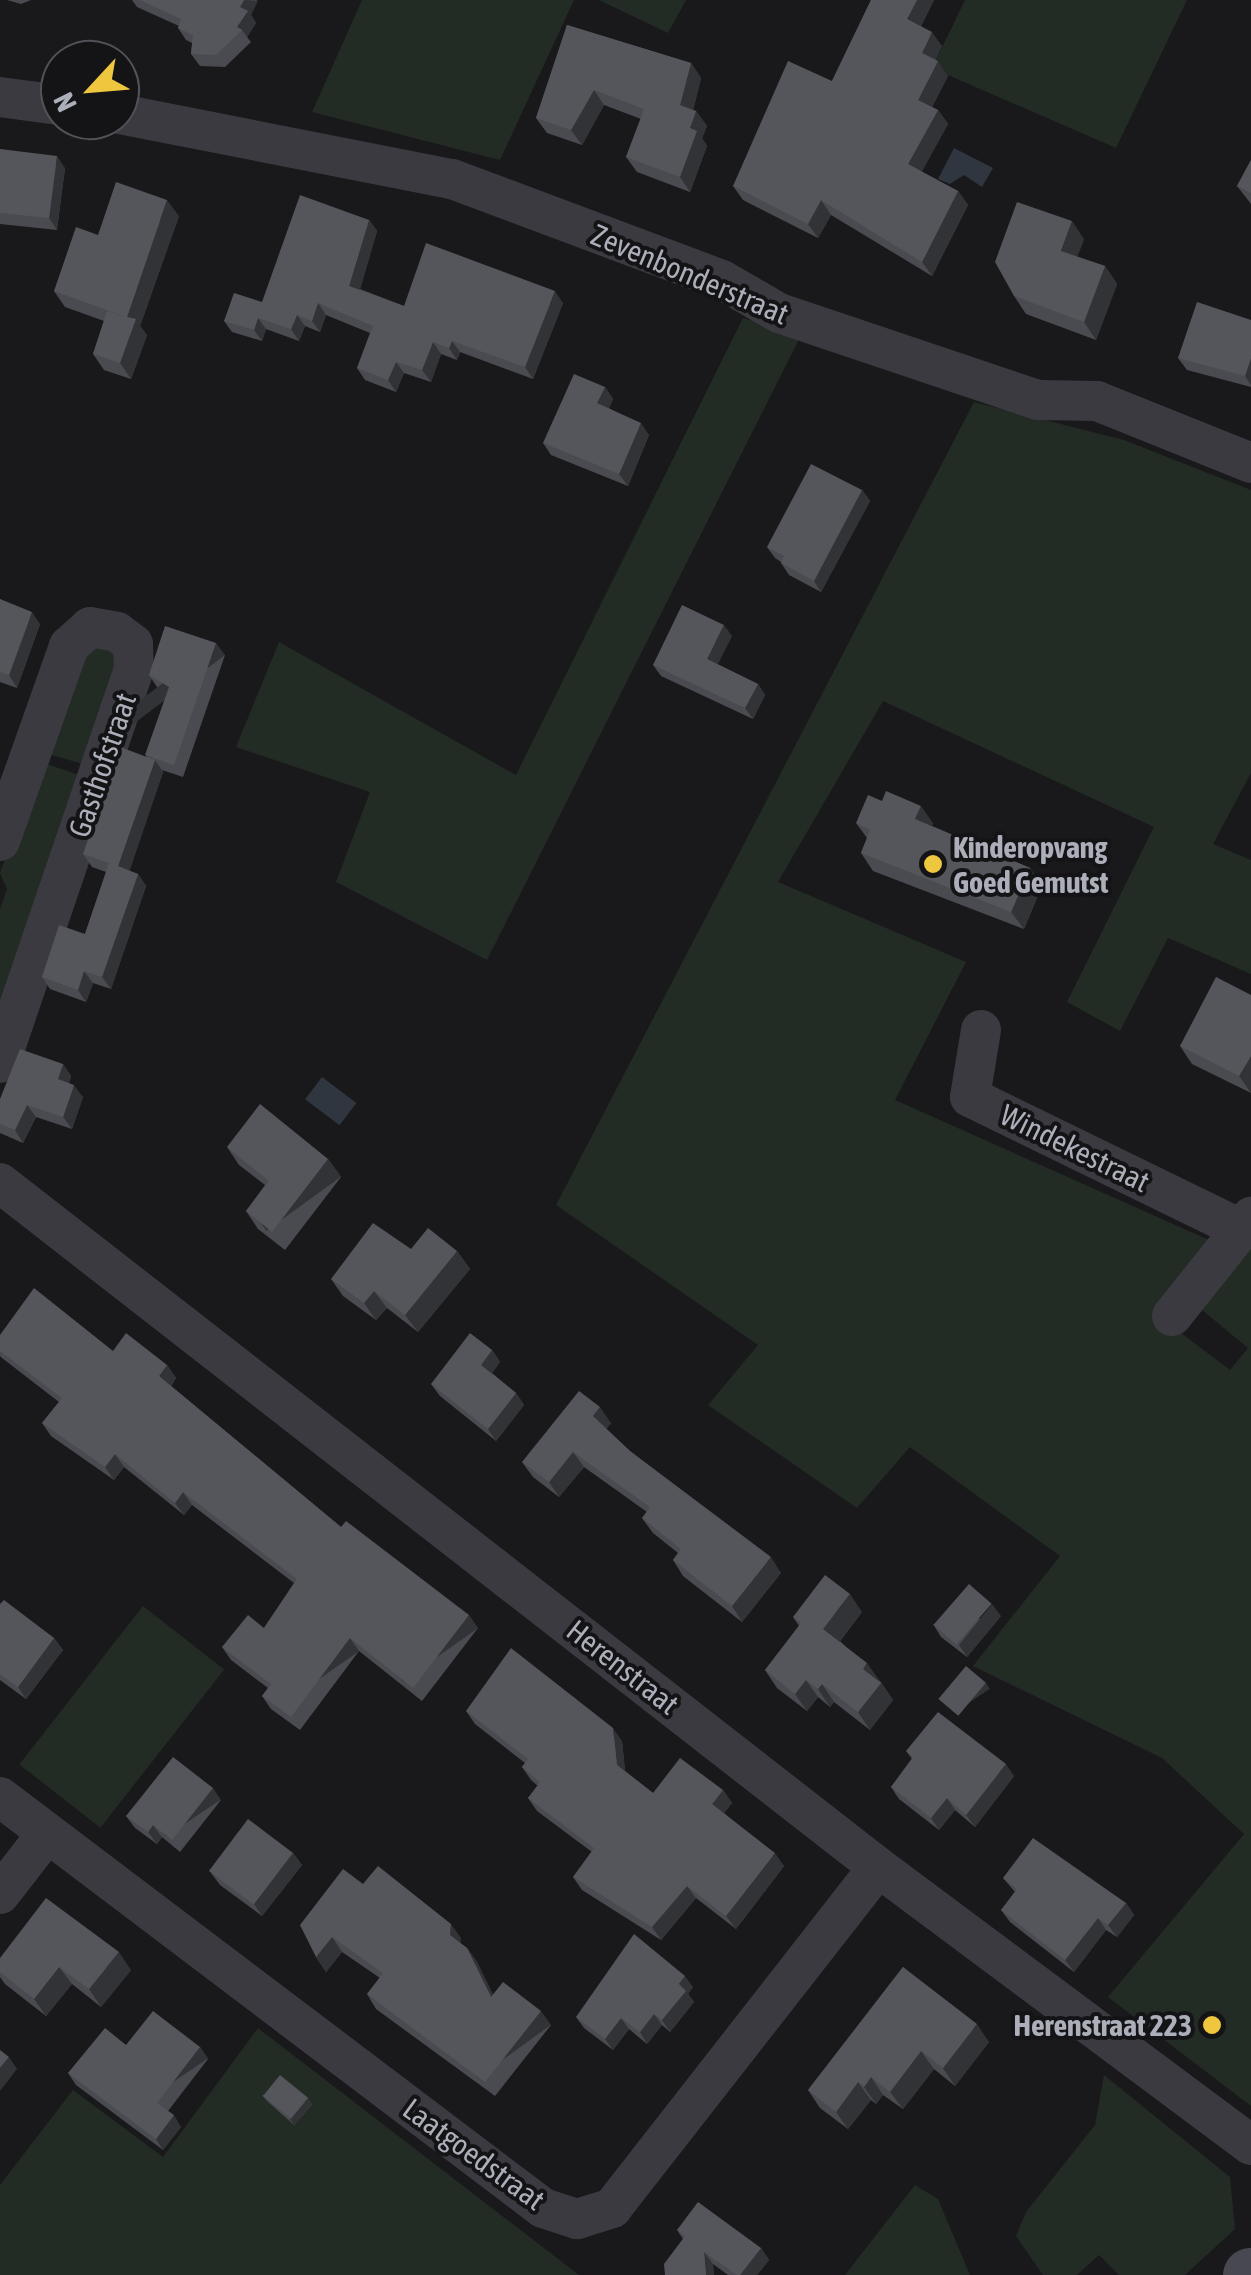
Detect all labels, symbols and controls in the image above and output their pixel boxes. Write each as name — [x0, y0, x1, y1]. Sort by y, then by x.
north arrow — [40, 40, 140, 140]
text: N — [47, 88, 83, 117]
street label: Zevenbonderstraat — [586, 216, 794, 332]
street label: Gasthofstraat — [61, 688, 143, 842]
place label: Kinderopvang Goed Gemutst — [953, 829, 1108, 900]
marker: Kinderopvang Goed Gemutst — [922, 853, 944, 875]
street label: Windekestraat — [995, 1096, 1155, 1200]
street label: Herenstraat — [560, 1612, 686, 1722]
place label: Herenstraat 223 — [1014, 2007, 1192, 2043]
marker: Herenstraat 223 — [1201, 2014, 1223, 2036]
street label: Laatgoedstraat — [396, 2091, 552, 2217]

